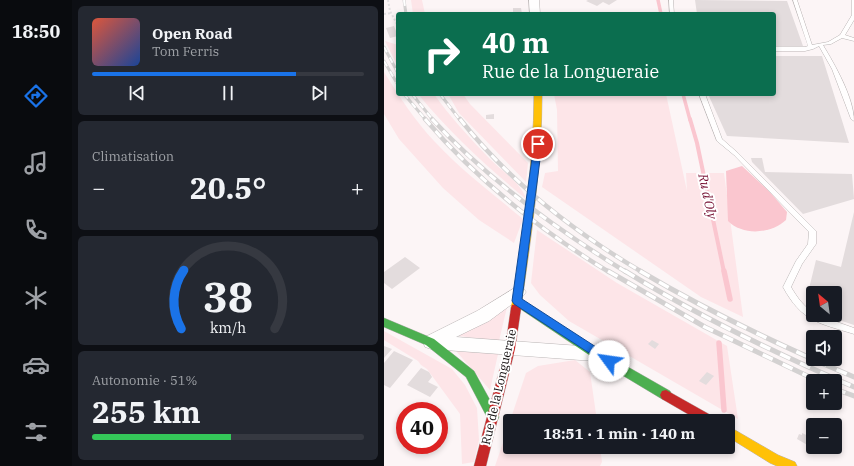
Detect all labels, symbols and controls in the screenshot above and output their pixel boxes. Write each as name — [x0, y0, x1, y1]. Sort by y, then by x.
text: 18:50 — [12, 20, 60, 43]
text: Open Road — [152, 24, 232, 43]
text: 40 m — [482, 24, 549, 61]
icon: right — [416, 28, 468, 80]
text: Tom Ferris — [152, 43, 219, 60]
text: Rue de la Longueraie — [482, 60, 659, 83]
icon: directions — [22, 82, 50, 110]
icon: previous — [126, 82, 148, 104]
icon: pause — [217, 82, 239, 104]
icon: next — [308, 82, 330, 104]
pin — [521, 127, 555, 161]
icon: arrive — [527, 133, 549, 155]
text: Climatisation — [92, 148, 174, 165]
icon: music — [22, 149, 50, 177]
text: 20.5° — [190, 168, 266, 207]
water label: Ru d'Oly — [694, 171, 721, 221]
text: − — [92, 173, 105, 202]
text: + — [351, 173, 364, 202]
icon: phone — [22, 216, 50, 244]
text: 38 — [203, 268, 253, 322]
icon: climate — [22, 284, 50, 312]
north arrow — [806, 286, 842, 322]
map controls — [806, 286, 842, 454]
text: km/h — [210, 317, 246, 336]
street label: Rue de la Longueraie — [478, 328, 519, 446]
button: sound — [806, 330, 842, 366]
position arrow — [588, 340, 630, 382]
icon: car — [22, 351, 50, 379]
text: Autonomie · 51% — [92, 372, 197, 389]
button: + — [806, 374, 842, 410]
text: 255 km — [92, 392, 201, 431]
speed limit sign: 40 — [396, 402, 448, 454]
icon: filters — [22, 418, 50, 446]
button: − — [806, 418, 842, 454]
text: 18:51 · 1 min · 140 m — [543, 424, 695, 443]

